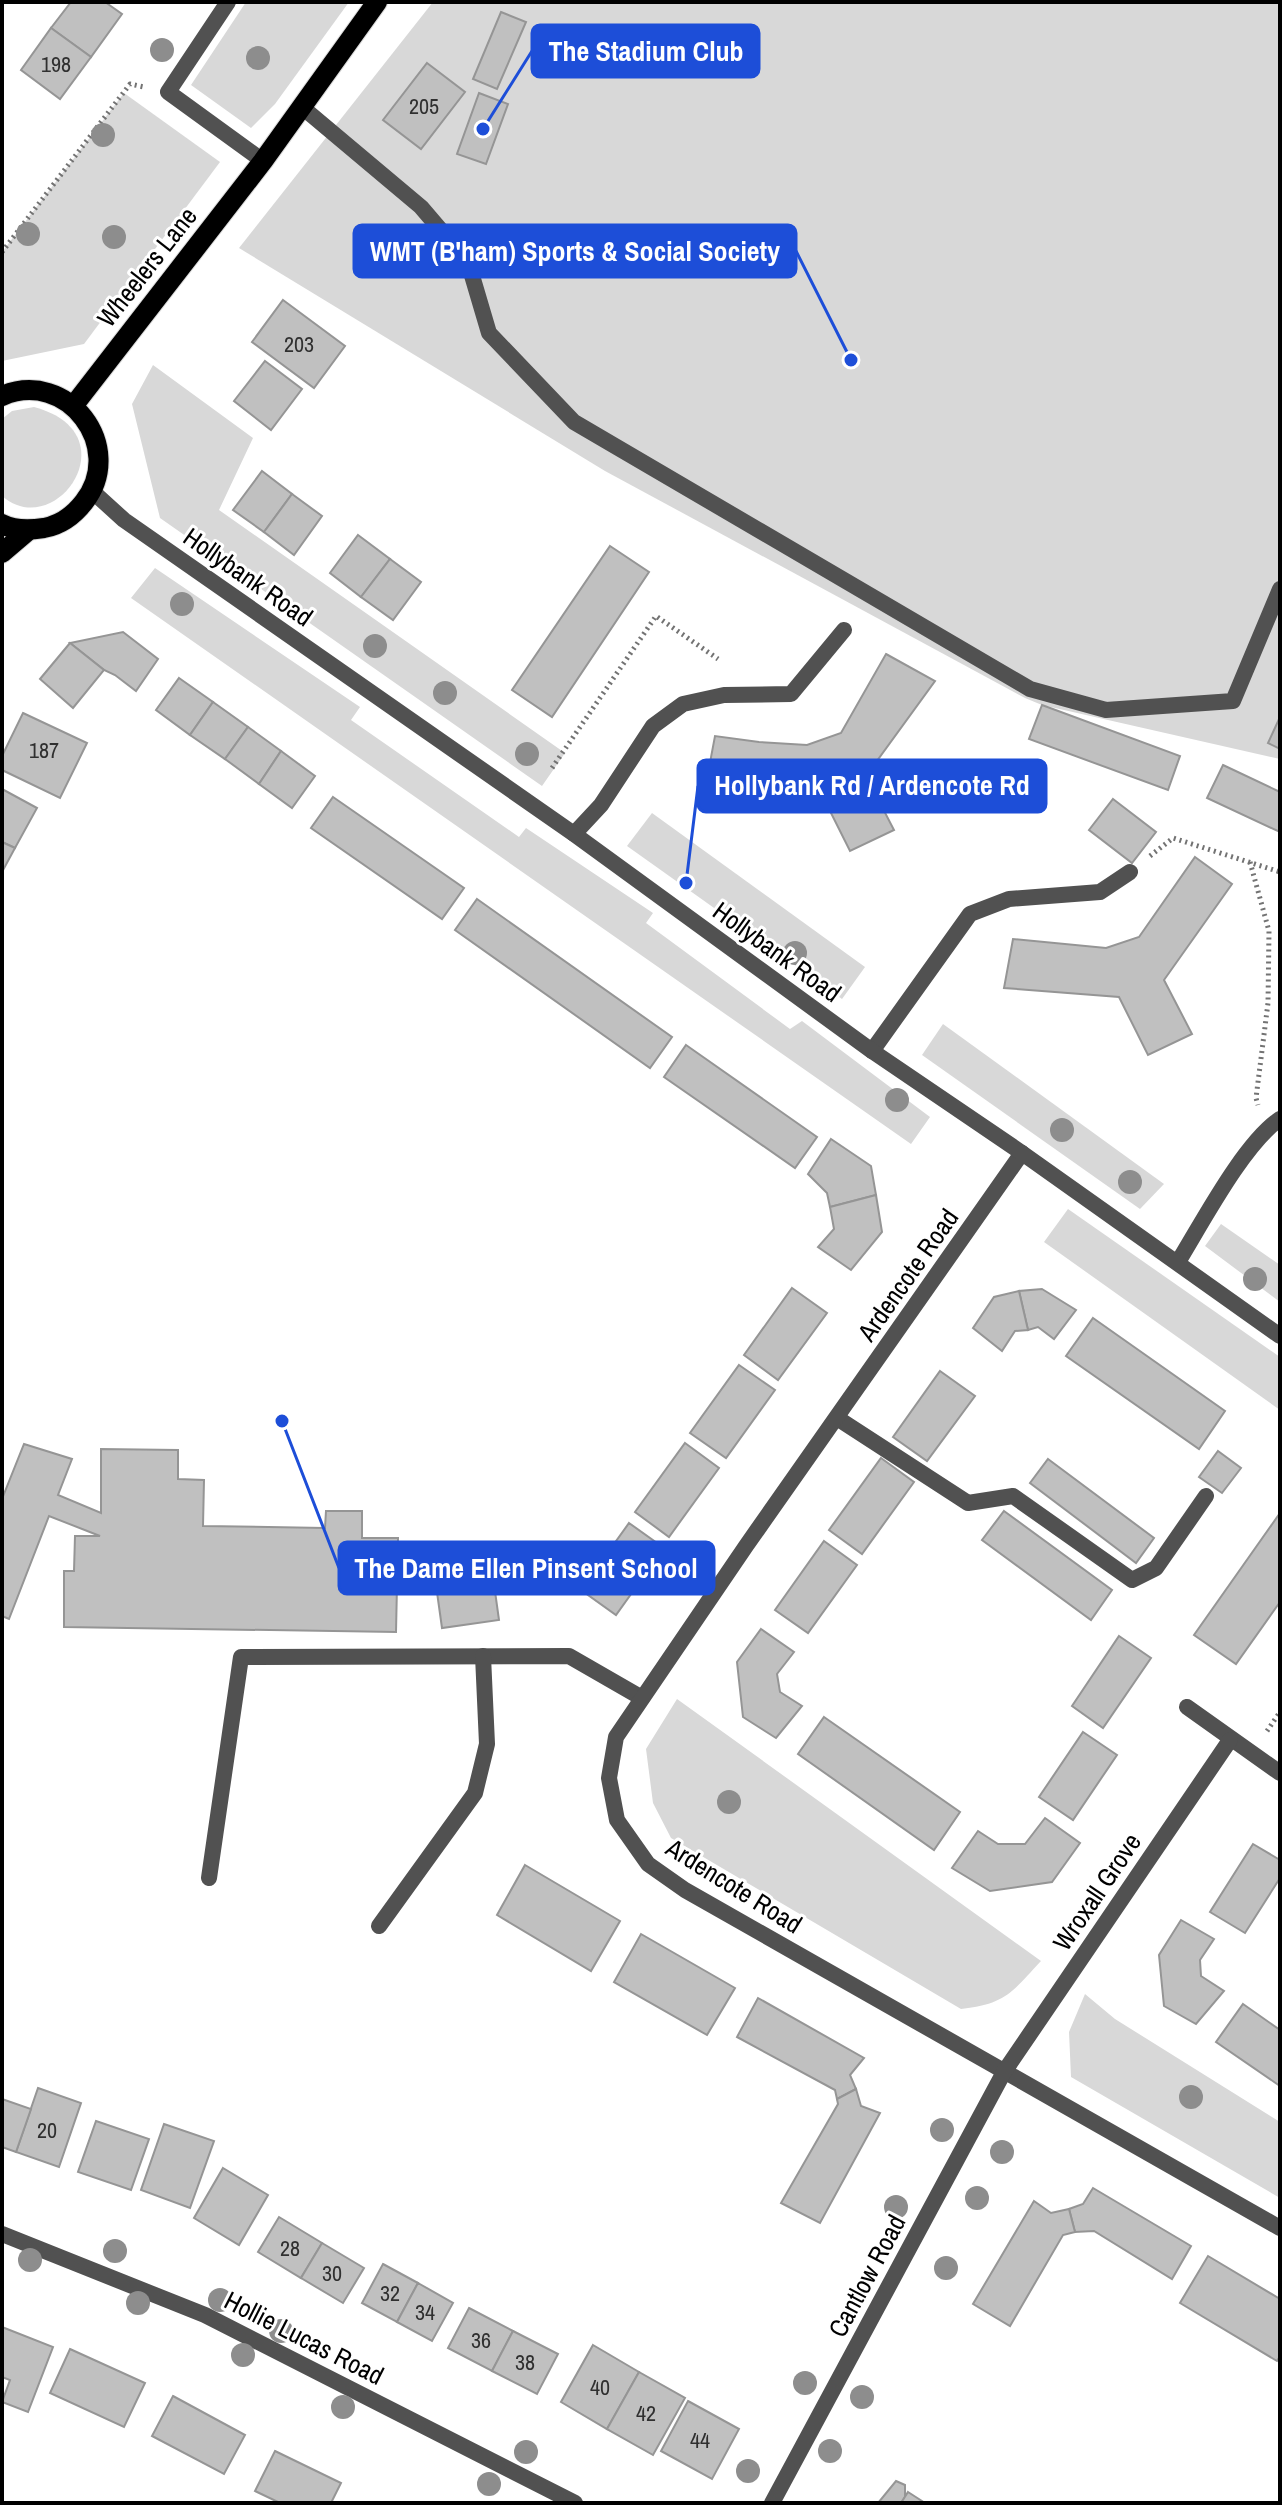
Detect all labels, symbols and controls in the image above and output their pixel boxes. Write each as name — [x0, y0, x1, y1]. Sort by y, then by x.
callout: The Stadium Club — [532, 25, 759, 77]
text: The Stadium Club — [548, 32, 744, 70]
house number: 198 — [41, 49, 71, 79]
house number: 205 — [409, 91, 439, 121]
street label: Wheelers Lane — [89, 199, 205, 334]
callout: WMT (B'ham) Sports & Social Society — [354, 225, 796, 277]
text: WMT (B'ham) Sports & Social Society — [370, 232, 780, 270]
house number: 203 — [284, 329, 314, 359]
street label: Hollybank Road — [177, 519, 320, 634]
house number: 187 — [29, 735, 59, 765]
callout: Hollybank Rd / Ardencote Rd — [698, 760, 1046, 812]
text: Hollybank Rd / Ardencote Rd — [714, 766, 1030, 804]
street label: Hollybank Road — [706, 893, 848, 1010]
street label: Ardencote Road — [848, 1202, 966, 1349]
callout: The Dame Ellen Pinsent School — [339, 1542, 714, 1594]
text: The Dame Ellen Pinsent School — [354, 1549, 698, 1587]
street label: Wroxall Grove — [1044, 1826, 1149, 1957]
street label: Ardencote Road — [659, 1829, 809, 1941]
house number: 20 — [37, 2115, 57, 2145]
street label: Cantlow Road — [820, 2208, 913, 2343]
house number: 28 — [280, 2233, 300, 2263]
house number: 30 — [322, 2258, 342, 2288]
house number: 32 — [380, 2278, 400, 2308]
street label: Hollie Lucas Road — [219, 2282, 390, 2393]
house number: 34 — [415, 2297, 435, 2327]
house number: 36 — [471, 2325, 491, 2355]
house number: 38 — [515, 2347, 535, 2377]
house number: 40 — [590, 2372, 610, 2402]
house number: 42 — [636, 2398, 656, 2428]
house number: 44 — [690, 2425, 710, 2455]

